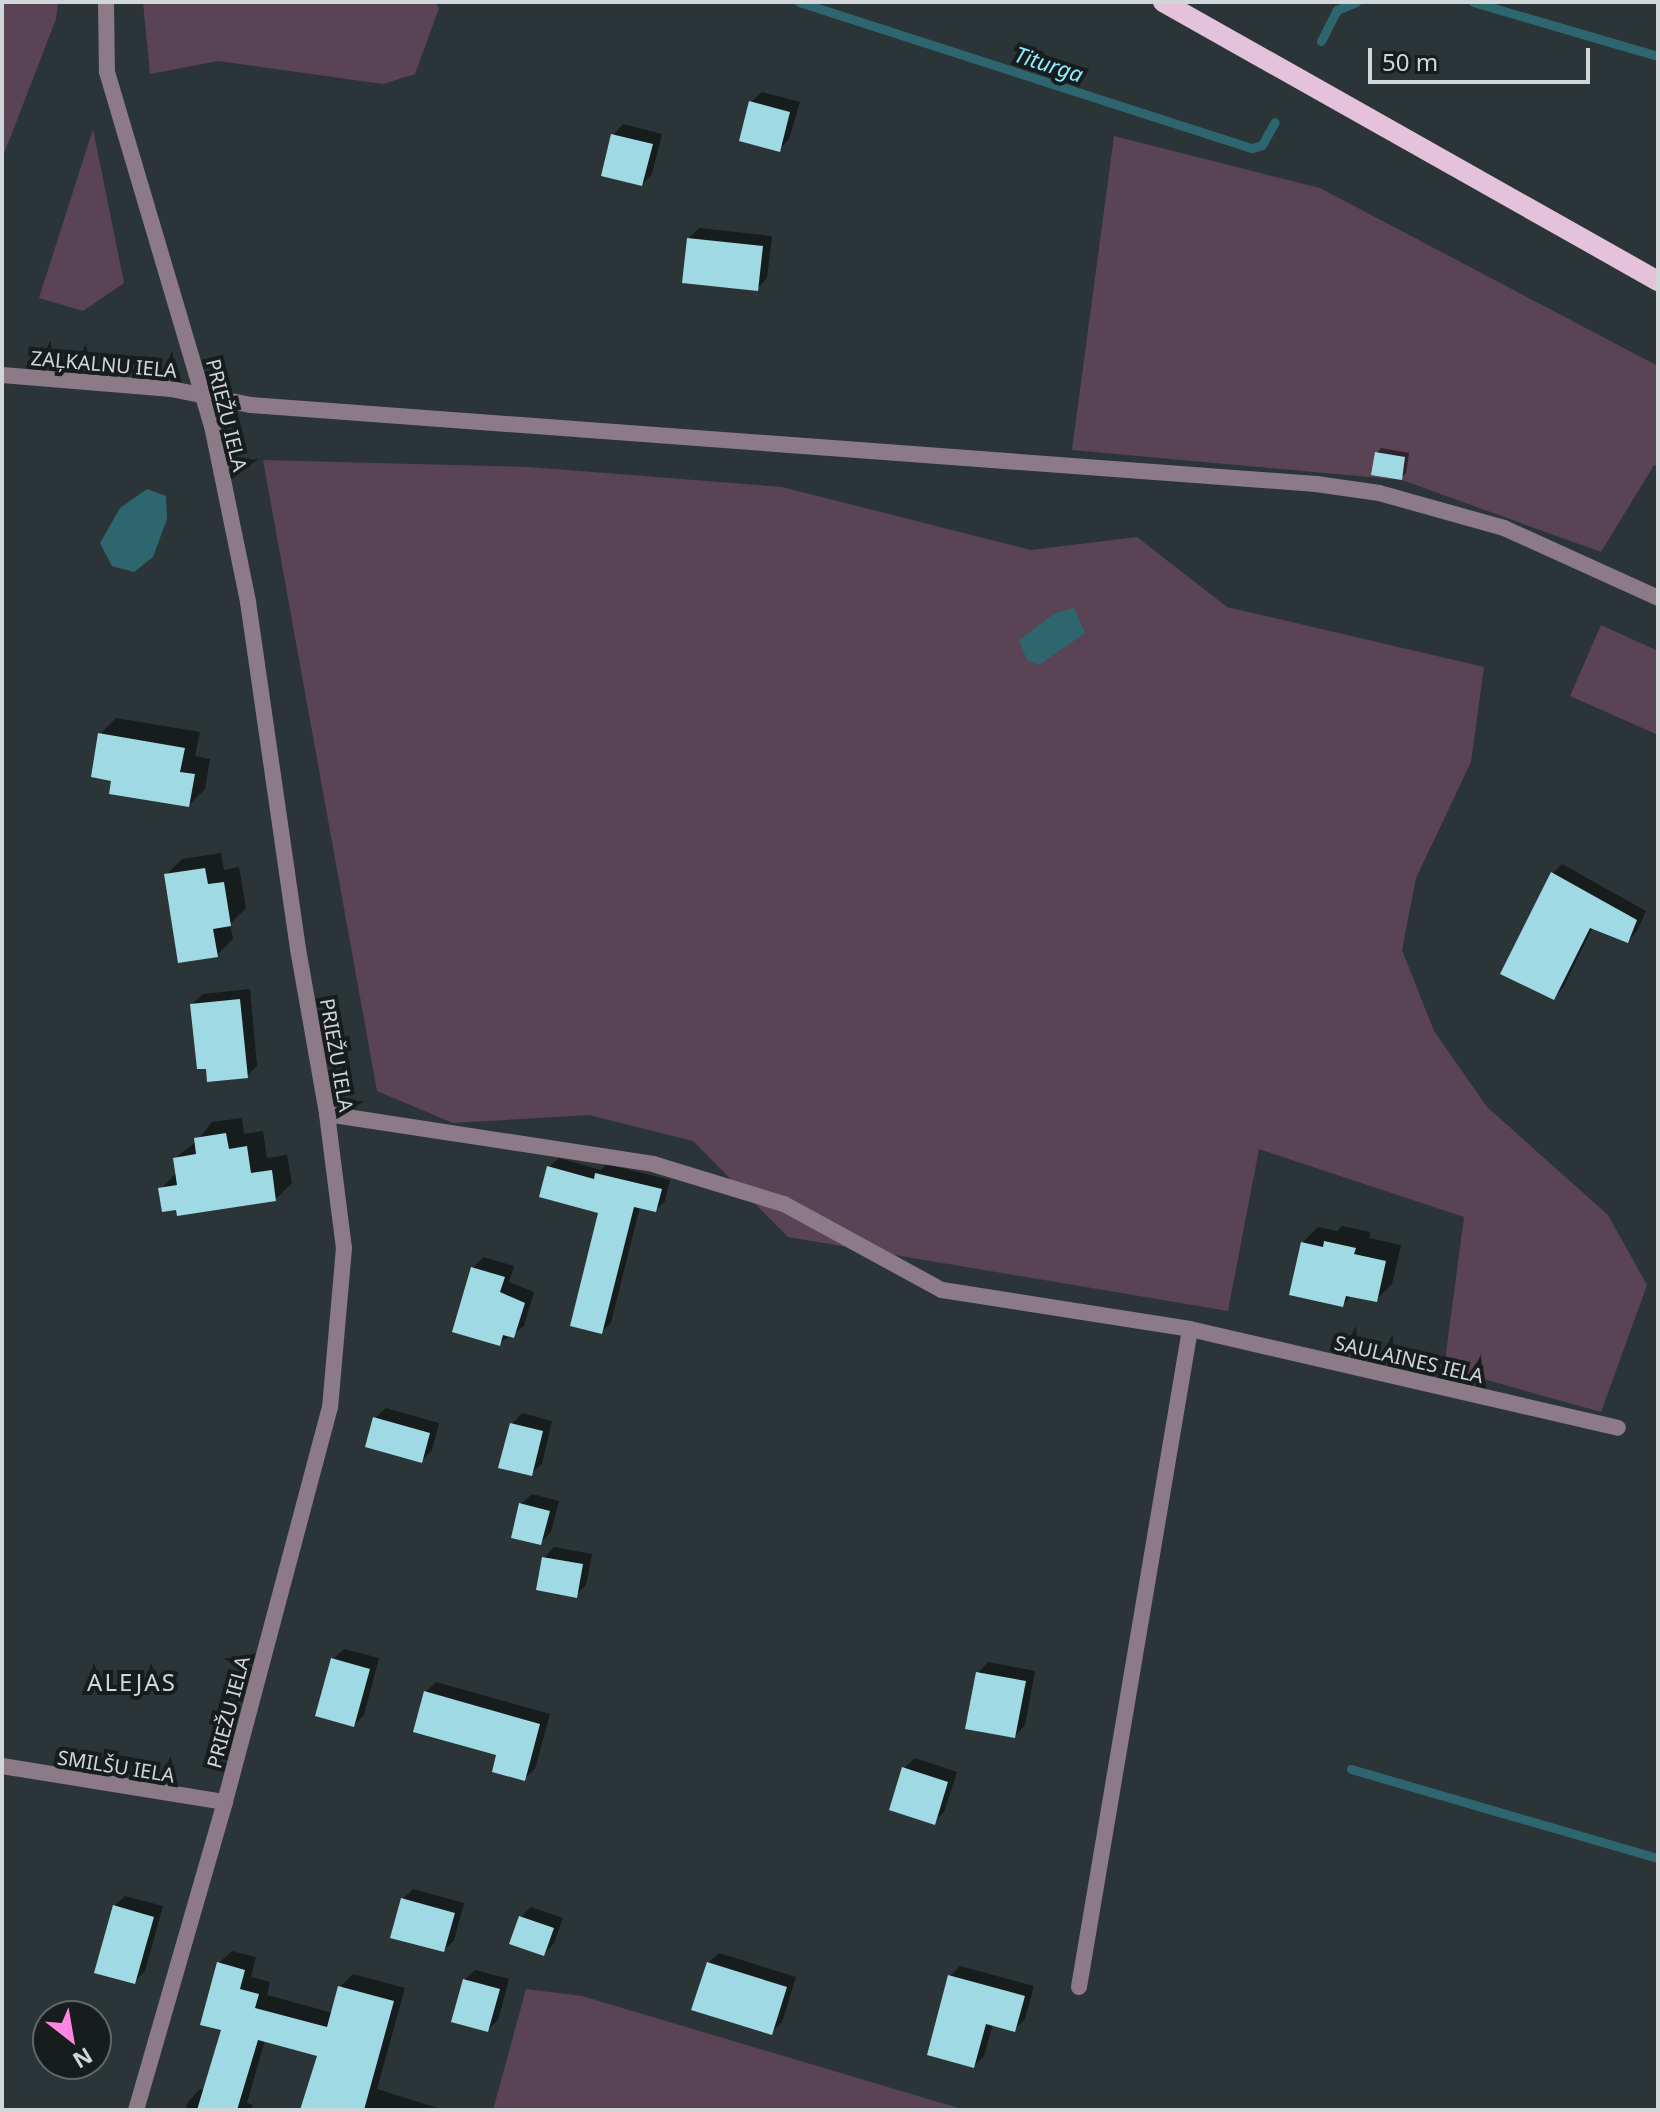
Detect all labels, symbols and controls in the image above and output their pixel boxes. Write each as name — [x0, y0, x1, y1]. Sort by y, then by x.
scale bar — [1372, 32, 1594, 82]
water label: Titurga — [1011, 41, 1087, 87]
text: 50 m — [1382, 45, 1438, 78]
street label: ZAĻKALNU IELA — [30, 346, 178, 382]
street label: PRIEŽU IELA — [201, 356, 253, 474]
street label: PRIEŽU IELA — [315, 996, 359, 1114]
street label: SAULAINES IELA — [1332, 1330, 1486, 1388]
street label: PRIEŽU IELA — [202, 1653, 254, 1771]
district label: ALEJAS — [87, 1668, 177, 1696]
street label: SMILŠU IELA — [56, 1745, 176, 1787]
north arrow — [32, 2000, 112, 2080]
text: N — [68, 2041, 99, 2076]

